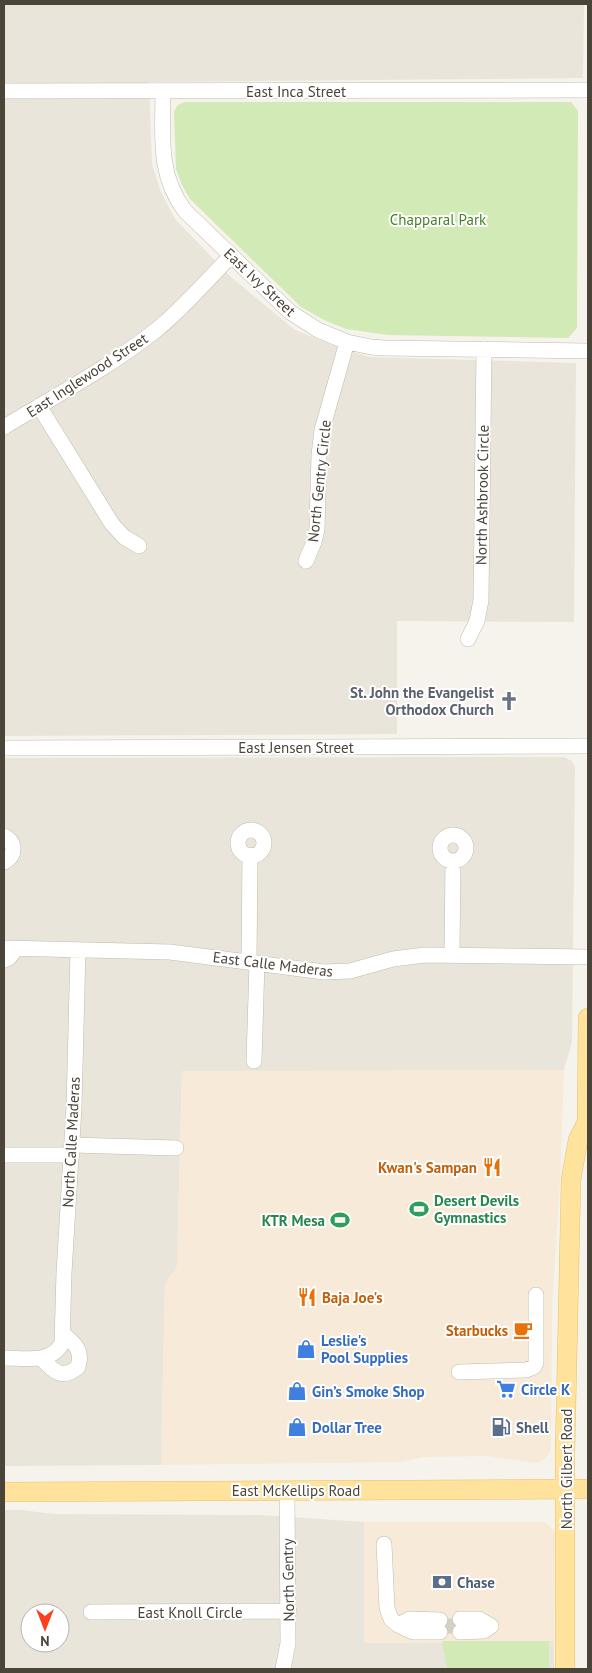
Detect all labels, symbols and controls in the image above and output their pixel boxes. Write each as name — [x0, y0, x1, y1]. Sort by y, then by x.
street label: East Inca Street — [246, 82, 346, 101]
park label: Chapparal Park — [390, 210, 487, 229]
street label: East Ivy Street — [220, 244, 300, 320]
street label: East Inglewood Street — [23, 329, 151, 421]
street label: North Gentry Circle — [303, 419, 335, 543]
street label: North Ashbrook Circle — [471, 425, 493, 565]
place label: St. John the Evangelist Orthodox Church — [350, 683, 495, 719]
church icon: St. John the Evangelist Orthodox Church — [498, 690, 520, 712]
street label: East Jensen Street — [238, 738, 354, 757]
street label: East Calle Maderas — [212, 947, 334, 981]
street label: North Calle Maderas — [58, 1076, 84, 1208]
restaurant icon: Kwan's Sampan — [481, 1156, 503, 1178]
place label: Kwan's Sampan — [378, 1158, 477, 1177]
place label: Desert Devils Gymnastics — [434, 1191, 519, 1227]
sports icon: Desert Devils Gymnastics — [408, 1198, 430, 1220]
sports icon: KTR Mesa — [329, 1209, 351, 1231]
place label: KTR Mesa — [262, 1211, 325, 1230]
restaurant icon: Baja Joe's — [296, 1286, 318, 1308]
place label: Baja Joe's — [322, 1288, 383, 1307]
cafe icon: Starbucks — [512, 1319, 534, 1341]
place label: Starbucks — [446, 1321, 508, 1340]
place label: Leslie's Pool Supplies — [321, 1331, 408, 1367]
shop icon: Leslie's Pool Supplies — [295, 1338, 317, 1360]
supermarket icon: Circle K — [495, 1378, 517, 1400]
shop icon: Gin’s Smoke Shop — [286, 1380, 308, 1402]
place label: Circle K — [521, 1380, 571, 1399]
place label: Gin’s Smoke Shop — [312, 1382, 425, 1401]
street label: North Gilbert Road — [557, 1409, 576, 1529]
shop icon: Dollar Tree — [286, 1416, 308, 1438]
fuel station icon: Shell — [490, 1416, 512, 1438]
place label: Dollar Tree — [312, 1418, 382, 1437]
place label: Shell — [516, 1418, 549, 1437]
street label: East McKellips Road — [232, 1481, 360, 1500]
street label: North Gentry — [278, 1538, 298, 1622]
bank icon: Chase — [431, 1571, 453, 1593]
place label: Chase — [457, 1573, 495, 1592]
north arrow — [20, 1603, 70, 1653]
street label: East Knoll Circle — [137, 1603, 243, 1622]
text: N — [40, 1632, 50, 1650]

